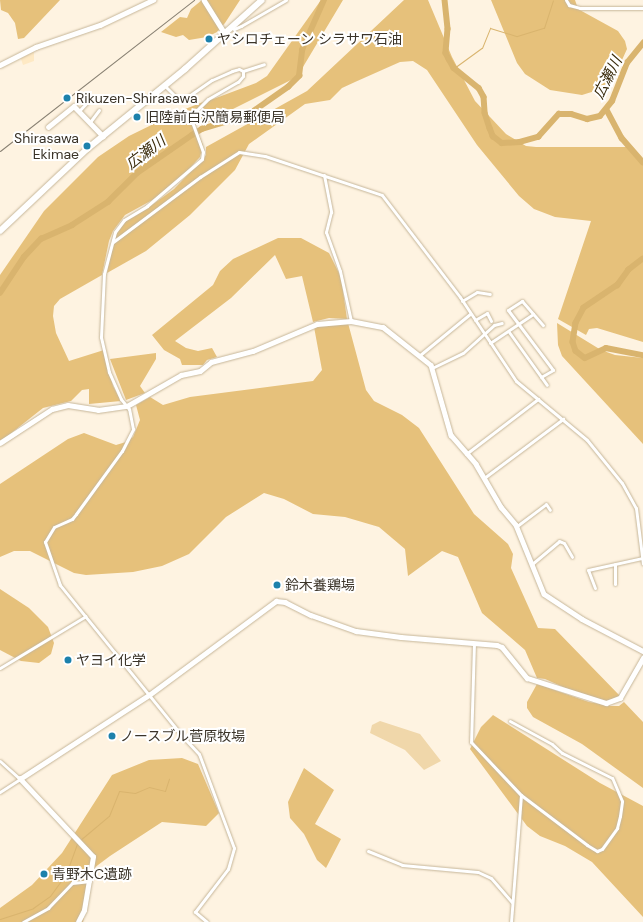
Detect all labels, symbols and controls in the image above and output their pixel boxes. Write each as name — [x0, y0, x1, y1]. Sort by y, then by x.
place label: ヤシロチェーン シラサワ石油 — [217, 31, 403, 47]
marker: ヤシロチェーン シラサワ石油 — [204, 34, 214, 44]
water label: 広瀬川 — [590, 54, 626, 102]
place label: Rikuzen-Shirasawa — [76, 90, 198, 106]
marker: Rikuzen-Shirasawa — [61, 92, 73, 104]
place label: 旧陸前白沢簡易郵便局 — [145, 109, 285, 125]
marker: 旧陸前白沢簡易郵便局 — [132, 112, 142, 122]
place label: Shirasawa Ekimae — [14, 130, 79, 162]
water label: 広瀬川 — [123, 132, 169, 174]
marker: Shirasawa Ekimae — [82, 141, 92, 151]
place label: 鈴木養鶏場 — [285, 577, 355, 593]
marker: 鈴木養鶏場 — [272, 580, 282, 590]
place label: ヤヨイ化学 — [76, 652, 146, 668]
marker: ヤヨイ化学 — [63, 655, 73, 665]
place label: ノースブル菅原牧場 — [120, 728, 246, 744]
marker: ノースブル菅原牧場 — [107, 731, 117, 741]
place label: 青野木C遺跡 — [52, 866, 132, 882]
marker: 青野木C遺跡 — [39, 869, 49, 879]

